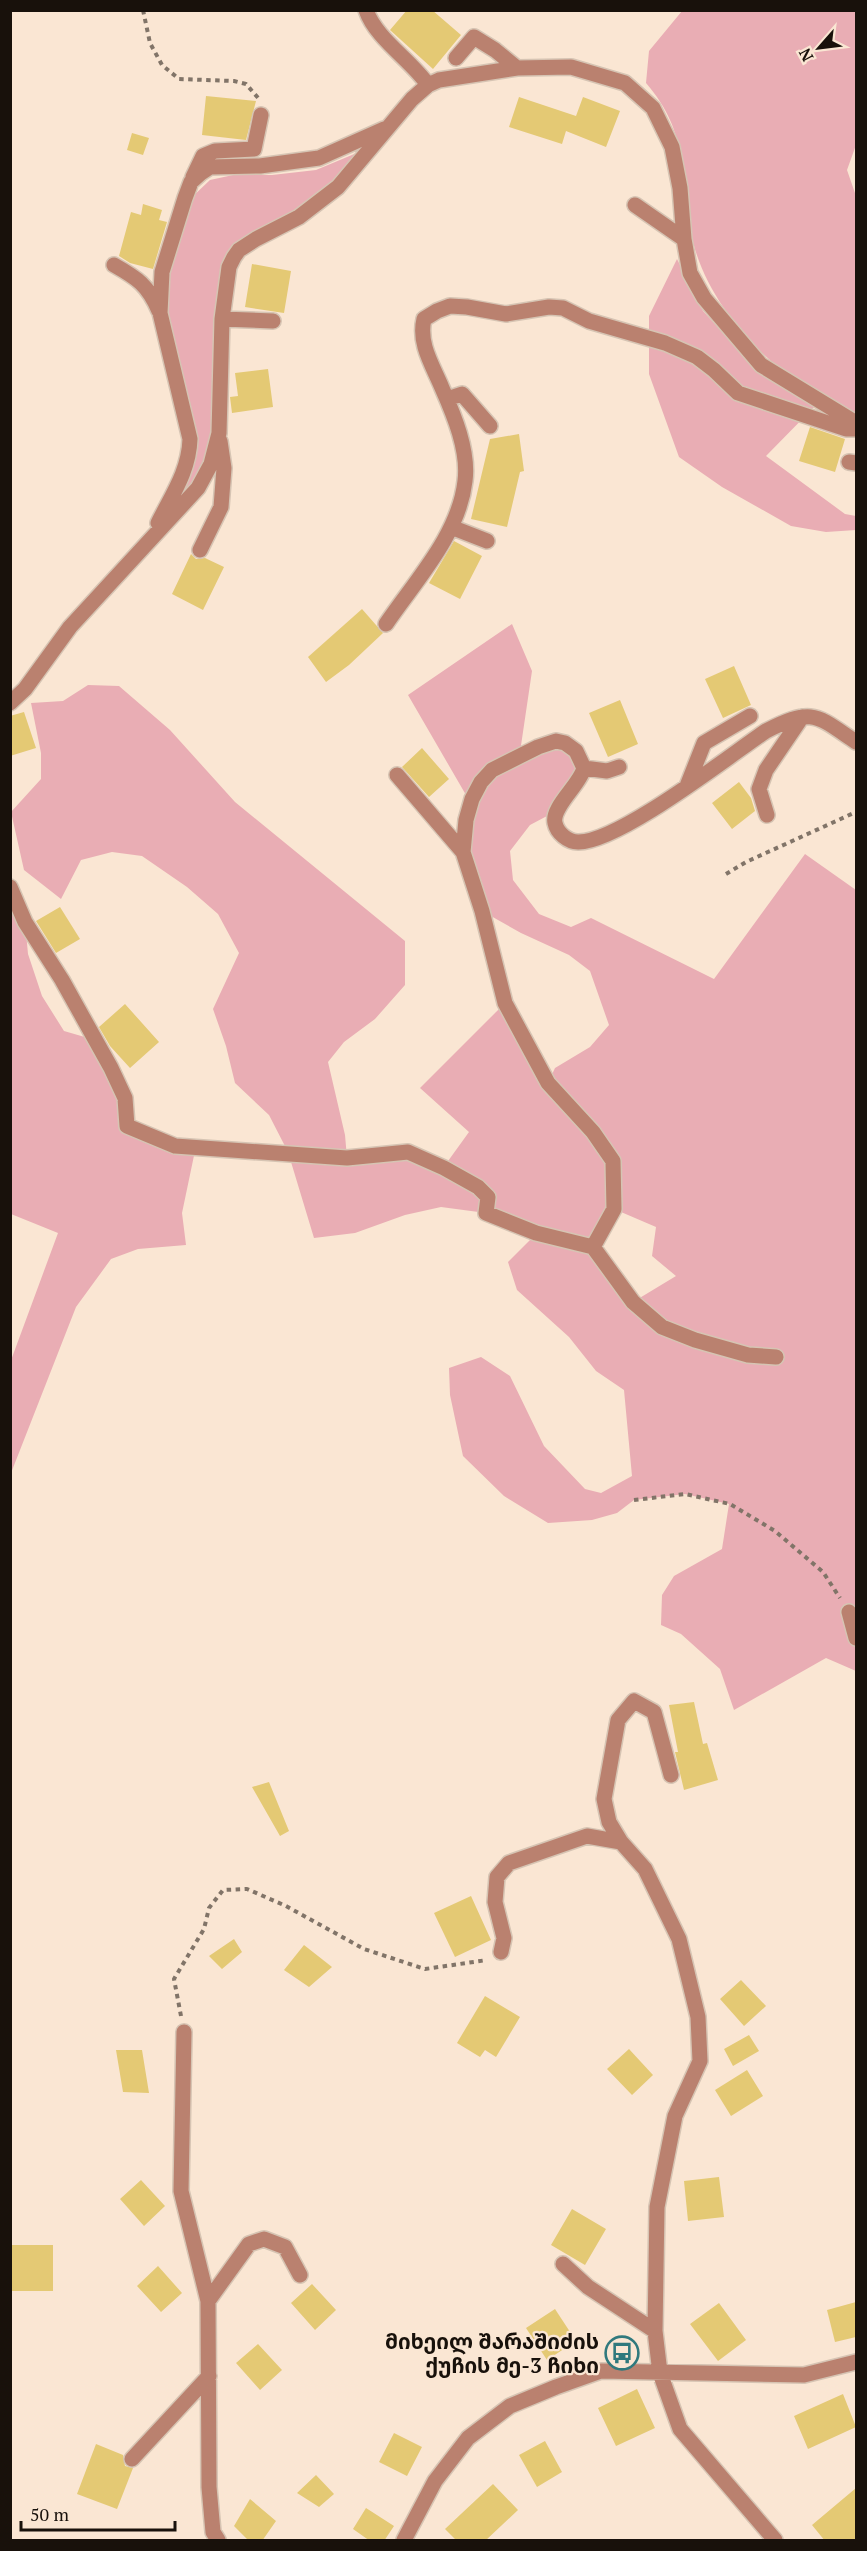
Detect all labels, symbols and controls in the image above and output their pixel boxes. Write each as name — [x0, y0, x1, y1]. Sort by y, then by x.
north arrow — [789, 18, 849, 78]
text: N — [793, 45, 818, 66]
place label: მიხეილ შარაშიძის ქუჩის მე-3 ჩიხი — [385, 2327, 599, 2379]
bus stop icon: მიხეილ შარაშიძის ქუჩის მე-3 ჩიხი — [604, 2335, 640, 2371]
scale bar — [21, 2494, 176, 2532]
text: 50 m — [30, 2502, 70, 2526]

